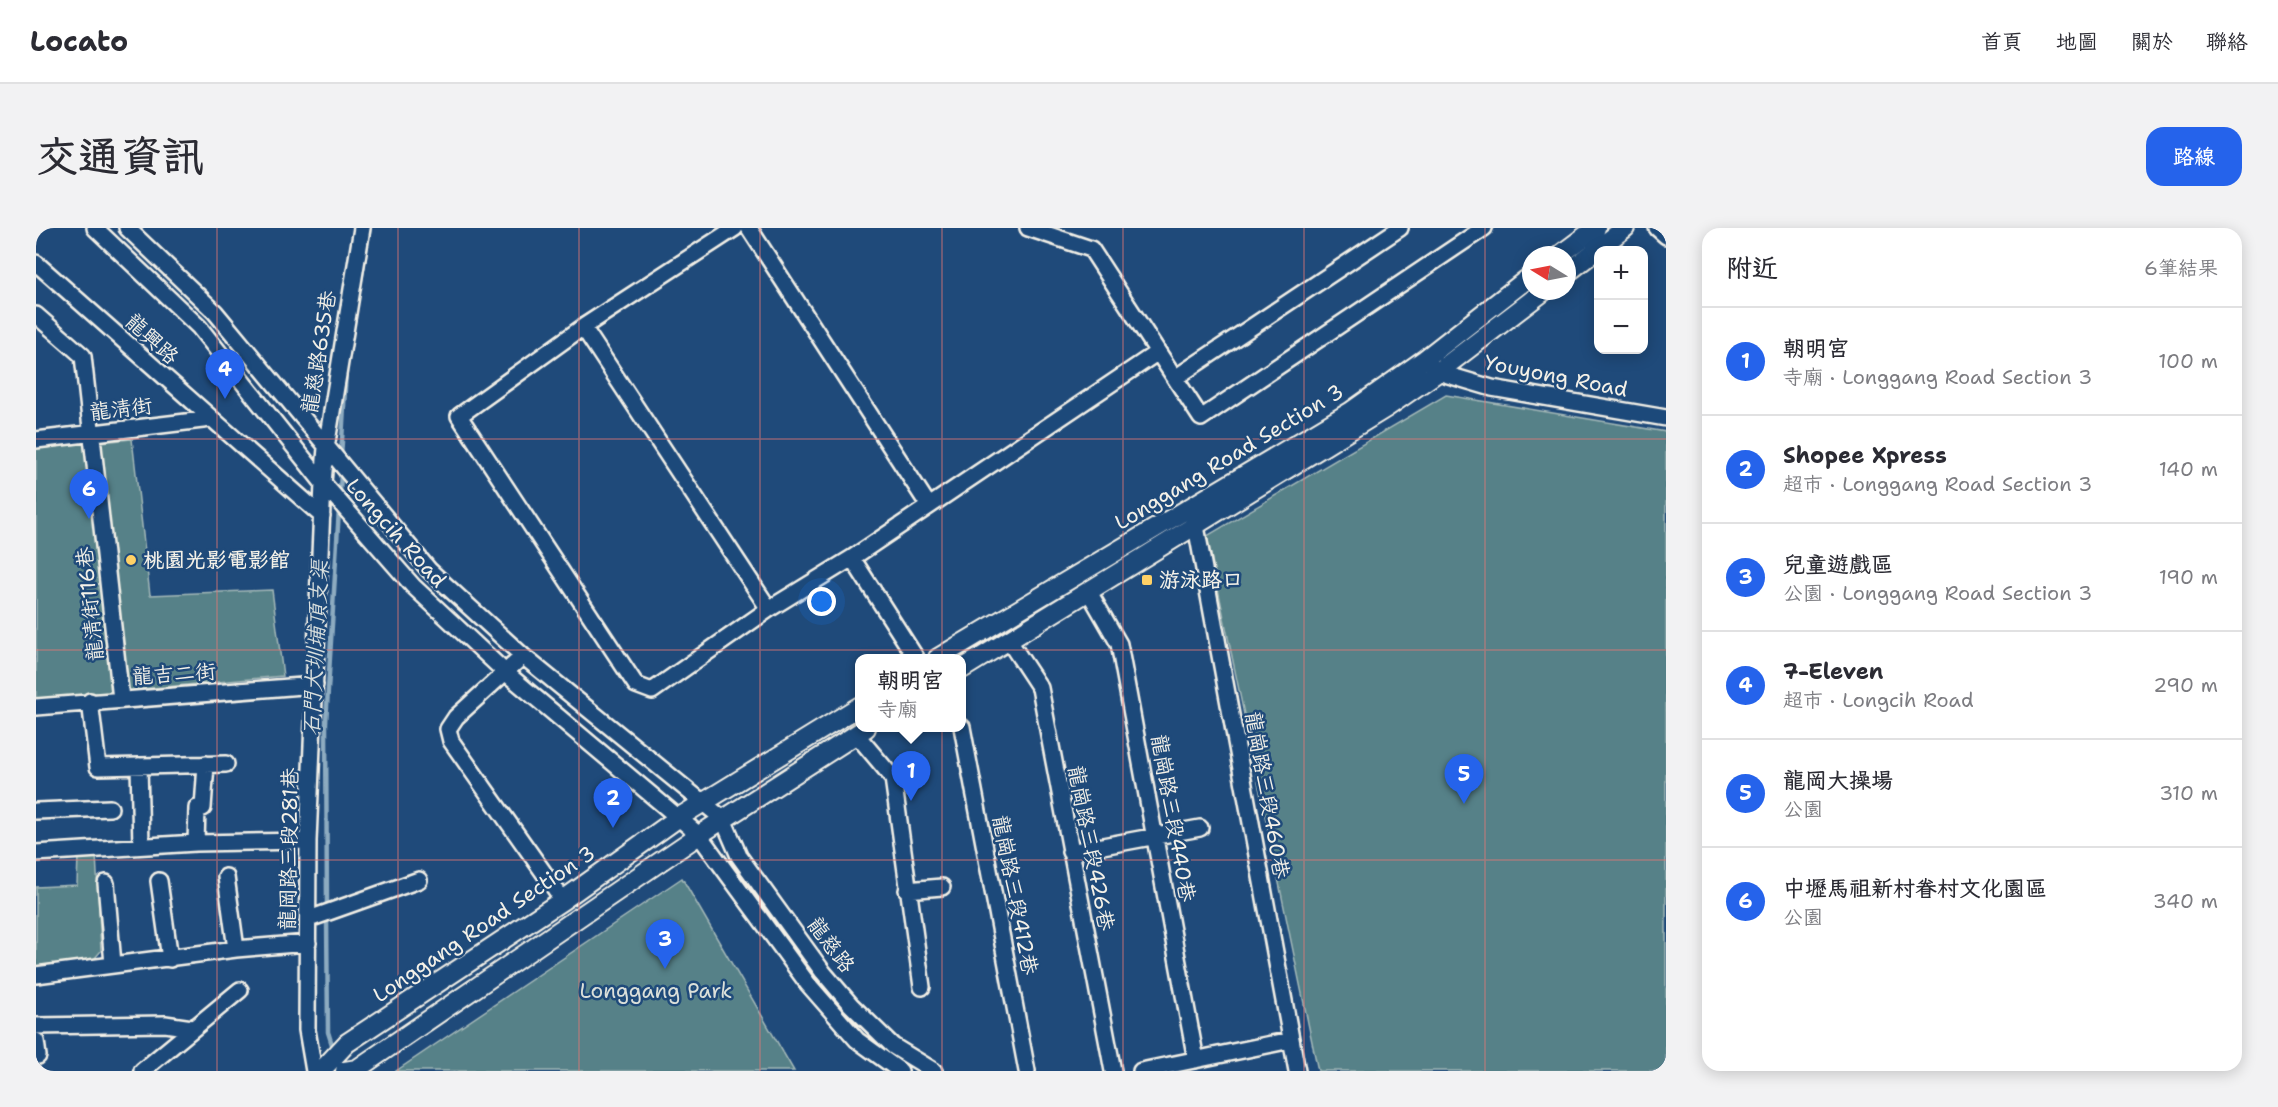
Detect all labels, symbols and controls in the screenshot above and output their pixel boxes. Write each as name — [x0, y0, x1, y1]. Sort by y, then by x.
text: Locato — [30, 22, 128, 60]
text: 首頁 — [1981, 28, 2023, 56]
text: 地圖 — [2056, 28, 2098, 56]
text: 關於 — [2131, 28, 2173, 56]
text: 聯絡 — [2206, 28, 2248, 56]
button: 路線 — [2146, 127, 2242, 186]
text: 交通資訊 — [36, 128, 204, 184]
north arrow — [1522, 246, 1576, 300]
map controls — [1594, 246, 1648, 354]
button: + — [1594, 246, 1648, 300]
text: 附近 — [1726, 250, 1778, 285]
text: 6筆結果 — [2144, 255, 2218, 281]
street label: 龍慈路635巷 — [295, 288, 343, 416]
button: − — [1594, 300, 1648, 354]
street label: 龍興路 — [119, 308, 185, 370]
text: 朝明宮 — [1783, 334, 1849, 363]
street label: Youyong Road — [1482, 348, 1630, 404]
text: 1 — [1741, 348, 1750, 374]
text: 100 m — [2158, 348, 2218, 374]
pin: 4 — [206, 350, 244, 399]
text: 寺廟 · Longgang Road Section 3 — [1783, 364, 2092, 390]
street label: Longgang Road Section 3 — [1109, 377, 1349, 537]
street label: 龍清街 — [88, 391, 154, 427]
text: Shopee Xpress — [1783, 441, 1947, 470]
text: 2 — [1739, 456, 1753, 482]
text: 140 m — [2159, 456, 2218, 482]
pin: 6 — [70, 470, 108, 519]
text: 超市 · Longgang Road Section 3 — [1783, 471, 2092, 497]
street label: Longcih Road — [339, 472, 453, 594]
street label: 龍清街116巷 — [70, 545, 110, 663]
place label: 桃園光影電影館 — [143, 546, 290, 574]
text: 兒童遊戲區 — [1783, 550, 1893, 579]
marker: 桃園光影電影館 — [124, 553, 138, 567]
water label: 石門大圳埔頂支渠 — [296, 557, 335, 737]
text: 3 — [1739, 564, 1753, 590]
text: 190 m — [2159, 564, 2218, 590]
place label: 游泳路口 — [1159, 566, 1243, 594]
marker: 游泳路口 — [1140, 573, 1154, 587]
text: 公園 · Longgang Road Section 3 — [1783, 580, 2092, 606]
your location — [807, 587, 836, 616]
popup — [855, 654, 966, 732]
street label: 龍吉二街 — [131, 657, 217, 691]
text: 7-Eleven — [1783, 657, 1883, 686]
text: 朝明宮 — [877, 666, 944, 695]
text: 4 — [1739, 672, 1753, 698]
text: 290 m — [2153, 672, 2218, 698]
text: 超市 · Longcih Road — [1783, 687, 1974, 713]
text: 寺廟 — [877, 696, 917, 722]
street label: 龍崗路三段460巷 — [1239, 709, 1295, 881]
street label: 龍崗路三段440巷 — [1145, 732, 1201, 904]
pin: 1 — [892, 752, 930, 801]
pin: 5 — [1444, 754, 1484, 804]
street label: 龍崗路三段426巷 — [1061, 763, 1121, 933]
text: 龍岡大操場 — [1783, 766, 1893, 795]
street label: 龍岡路三段281巷 — [274, 767, 304, 931]
pin: 2 — [594, 778, 632, 828]
text: 5 — [1739, 780, 1752, 806]
text: 310 m — [2159, 780, 2218, 806]
text: 公園 — [1783, 796, 1823, 822]
street label: 龍崗路三段412巷 — [986, 813, 1044, 977]
street label: Longgang Road Section 3 — [367, 839, 601, 1009]
text: 中壢馬祖新村眷村文化園區 — [1783, 874, 2047, 903]
text: 6 — [1739, 888, 1753, 914]
text: 340 m — [2153, 888, 2218, 914]
text: 公園 — [1783, 904, 1823, 930]
street label: 龍慈路 — [801, 911, 861, 979]
pin: 3 — [646, 920, 684, 969]
park label: Longgang Park — [580, 977, 732, 1005]

